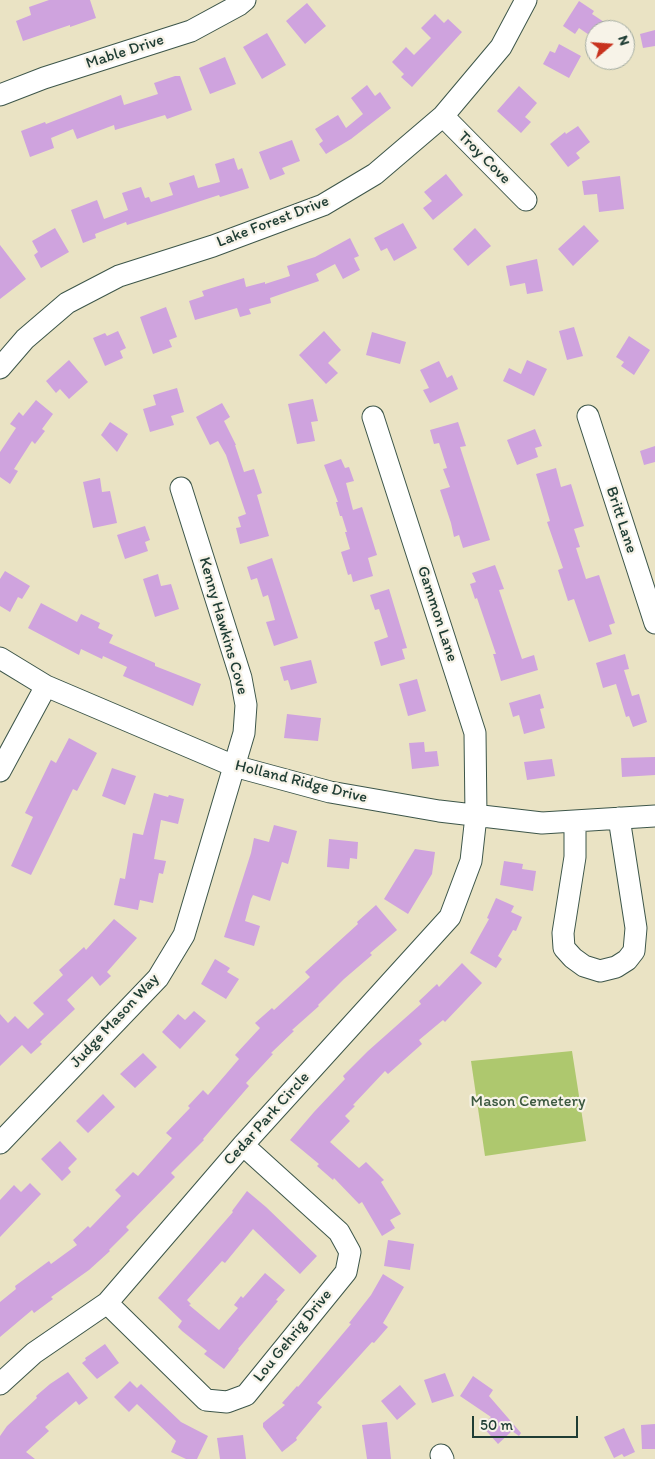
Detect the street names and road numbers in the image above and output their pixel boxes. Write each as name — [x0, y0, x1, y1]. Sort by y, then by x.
street label: Mable Drive — [84, 30, 166, 74]
street label: Troy Cove — [454, 128, 514, 188]
street label: Lake Forest Drive — [214, 192, 332, 252]
street label: Britt Lane — [601, 484, 641, 556]
street label: Kenny Hawkins Cove — [194, 555, 252, 697]
street label: Gammon Lane — [412, 564, 462, 664]
street label: Holland Ridge Drive — [233, 756, 369, 808]
street label: Judge Mason Way — [66, 970, 164, 1072]
street label: Cedar Park Circle — [220, 1068, 314, 1170]
street label: Lou Gehrig Drive — [250, 1286, 336, 1386]

